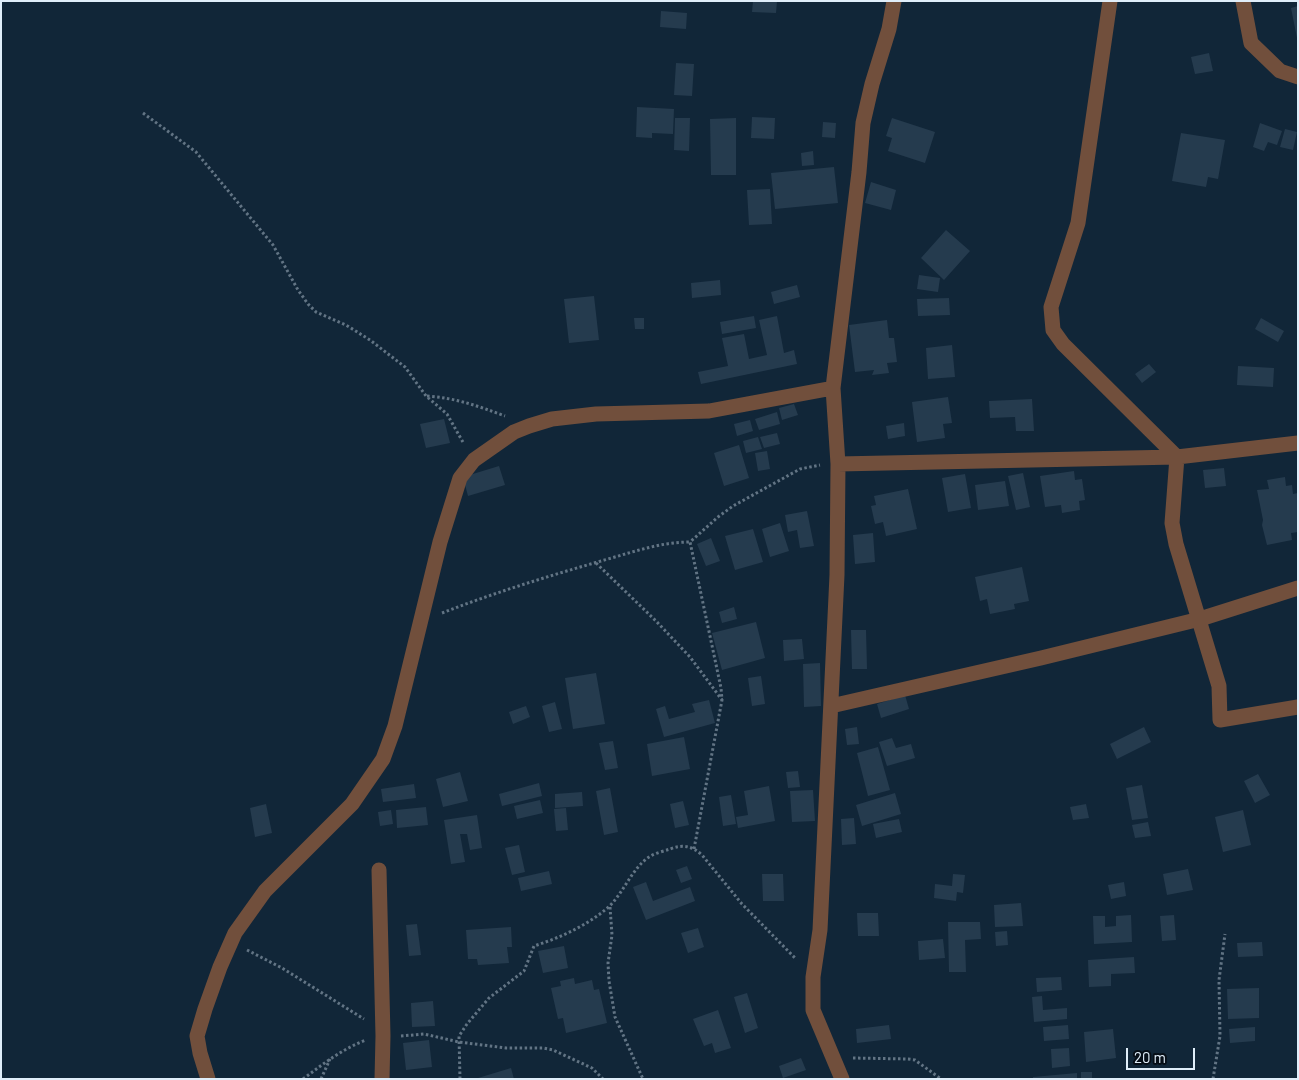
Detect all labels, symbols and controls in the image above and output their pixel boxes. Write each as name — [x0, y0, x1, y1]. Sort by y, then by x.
scale bar — [1129, 1038, 1198, 1070]
text: 20 m — [1134, 1048, 1166, 1066]

